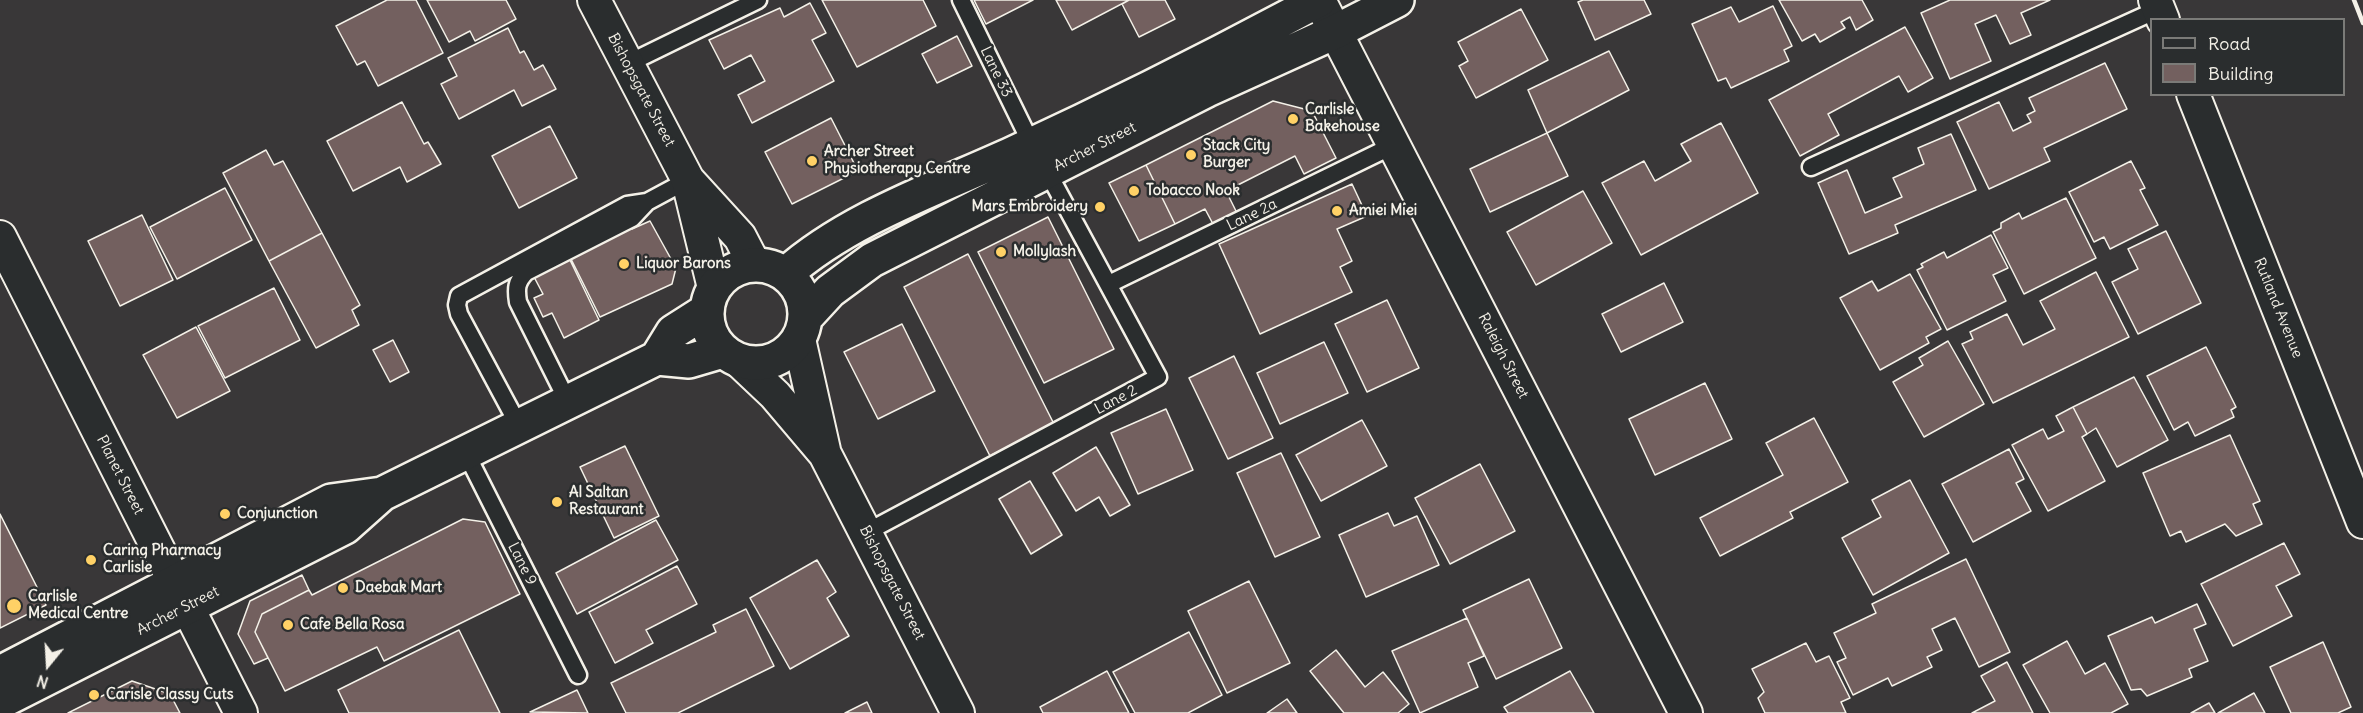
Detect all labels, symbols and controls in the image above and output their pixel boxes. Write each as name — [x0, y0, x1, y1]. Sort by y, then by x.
legend — [2150, 18, 2345, 96]
street label: Bishopsgate Street — [603, 30, 679, 150]
text: Road — [2208, 32, 2250, 55]
street label: Lane 33 — [976, 44, 1016, 100]
text: Building — [2208, 62, 2273, 85]
place label: Carlisle Bakehouse — [1305, 101, 1380, 136]
marker: Carlisle Bakehouse — [1286, 112, 1300, 126]
street label: Archer Street — [1051, 119, 1139, 175]
place label: Stack City Burger — [1203, 137, 1270, 172]
place label: Archer Street Physiotherapy Centre — [824, 143, 971, 178]
marker: Stack City Burger — [1184, 148, 1198, 162]
marker: Archer Street Physiotherapy Centre — [805, 154, 819, 168]
place label: Tobacco Nook — [1146, 182, 1240, 200]
marker: Tobacco Nook — [1127, 184, 1141, 198]
street label: Lane 2a — [1224, 195, 1280, 235]
place label: Mars Embroidery — [971, 198, 1088, 216]
marker: Mars Embroidery — [1093, 200, 1107, 214]
place label: Amiei Miei — [1349, 202, 1417, 220]
marker: Amiei Miei — [1330, 204, 1344, 218]
place label: Mollylash — [1013, 243, 1076, 261]
marker: Mollylash — [994, 245, 1008, 259]
place label: Liquor Barons — [636, 255, 731, 273]
street label: Rutland Avenue — [2250, 255, 2306, 361]
marker: Liquor Barons — [617, 257, 631, 271]
street label: Raleigh Street — [1474, 310, 1532, 402]
street label: Lane 2 — [1092, 381, 1140, 419]
street label: Planet Street — [92, 432, 148, 518]
place label: Al Saltan Restaurant — [569, 484, 644, 519]
marker: Al Saltan Restaurant — [550, 495, 564, 509]
place label: Conjunction — [237, 505, 318, 523]
marker: Conjunction — [218, 507, 232, 521]
street label: Bishopsgate Street — [855, 523, 929, 643]
street label: Lane 9 — [504, 540, 540, 588]
place label: Caring Pharmacy Carlisle — [103, 542, 222, 577]
marker: Caring Pharmacy Carlisle — [84, 553, 98, 567]
place label: Daebak Mart — [355, 579, 442, 597]
marker: Daebak Mart — [336, 581, 350, 595]
street label: Archer Street — [134, 583, 222, 639]
place label: Carlisle Medical Centre — [28, 588, 128, 623]
marker: Carlisle Medical Centre — [5, 597, 23, 615]
place label: Cafe Bella Rosa — [300, 616, 405, 634]
marker: Cafe Bella Rosa — [281, 618, 295, 632]
north arrow — [18, 635, 78, 695]
text: N — [34, 671, 51, 693]
place label: Carisle Classy Cuts — [106, 686, 233, 704]
marker: Carisle Classy Cuts — [87, 688, 101, 702]

